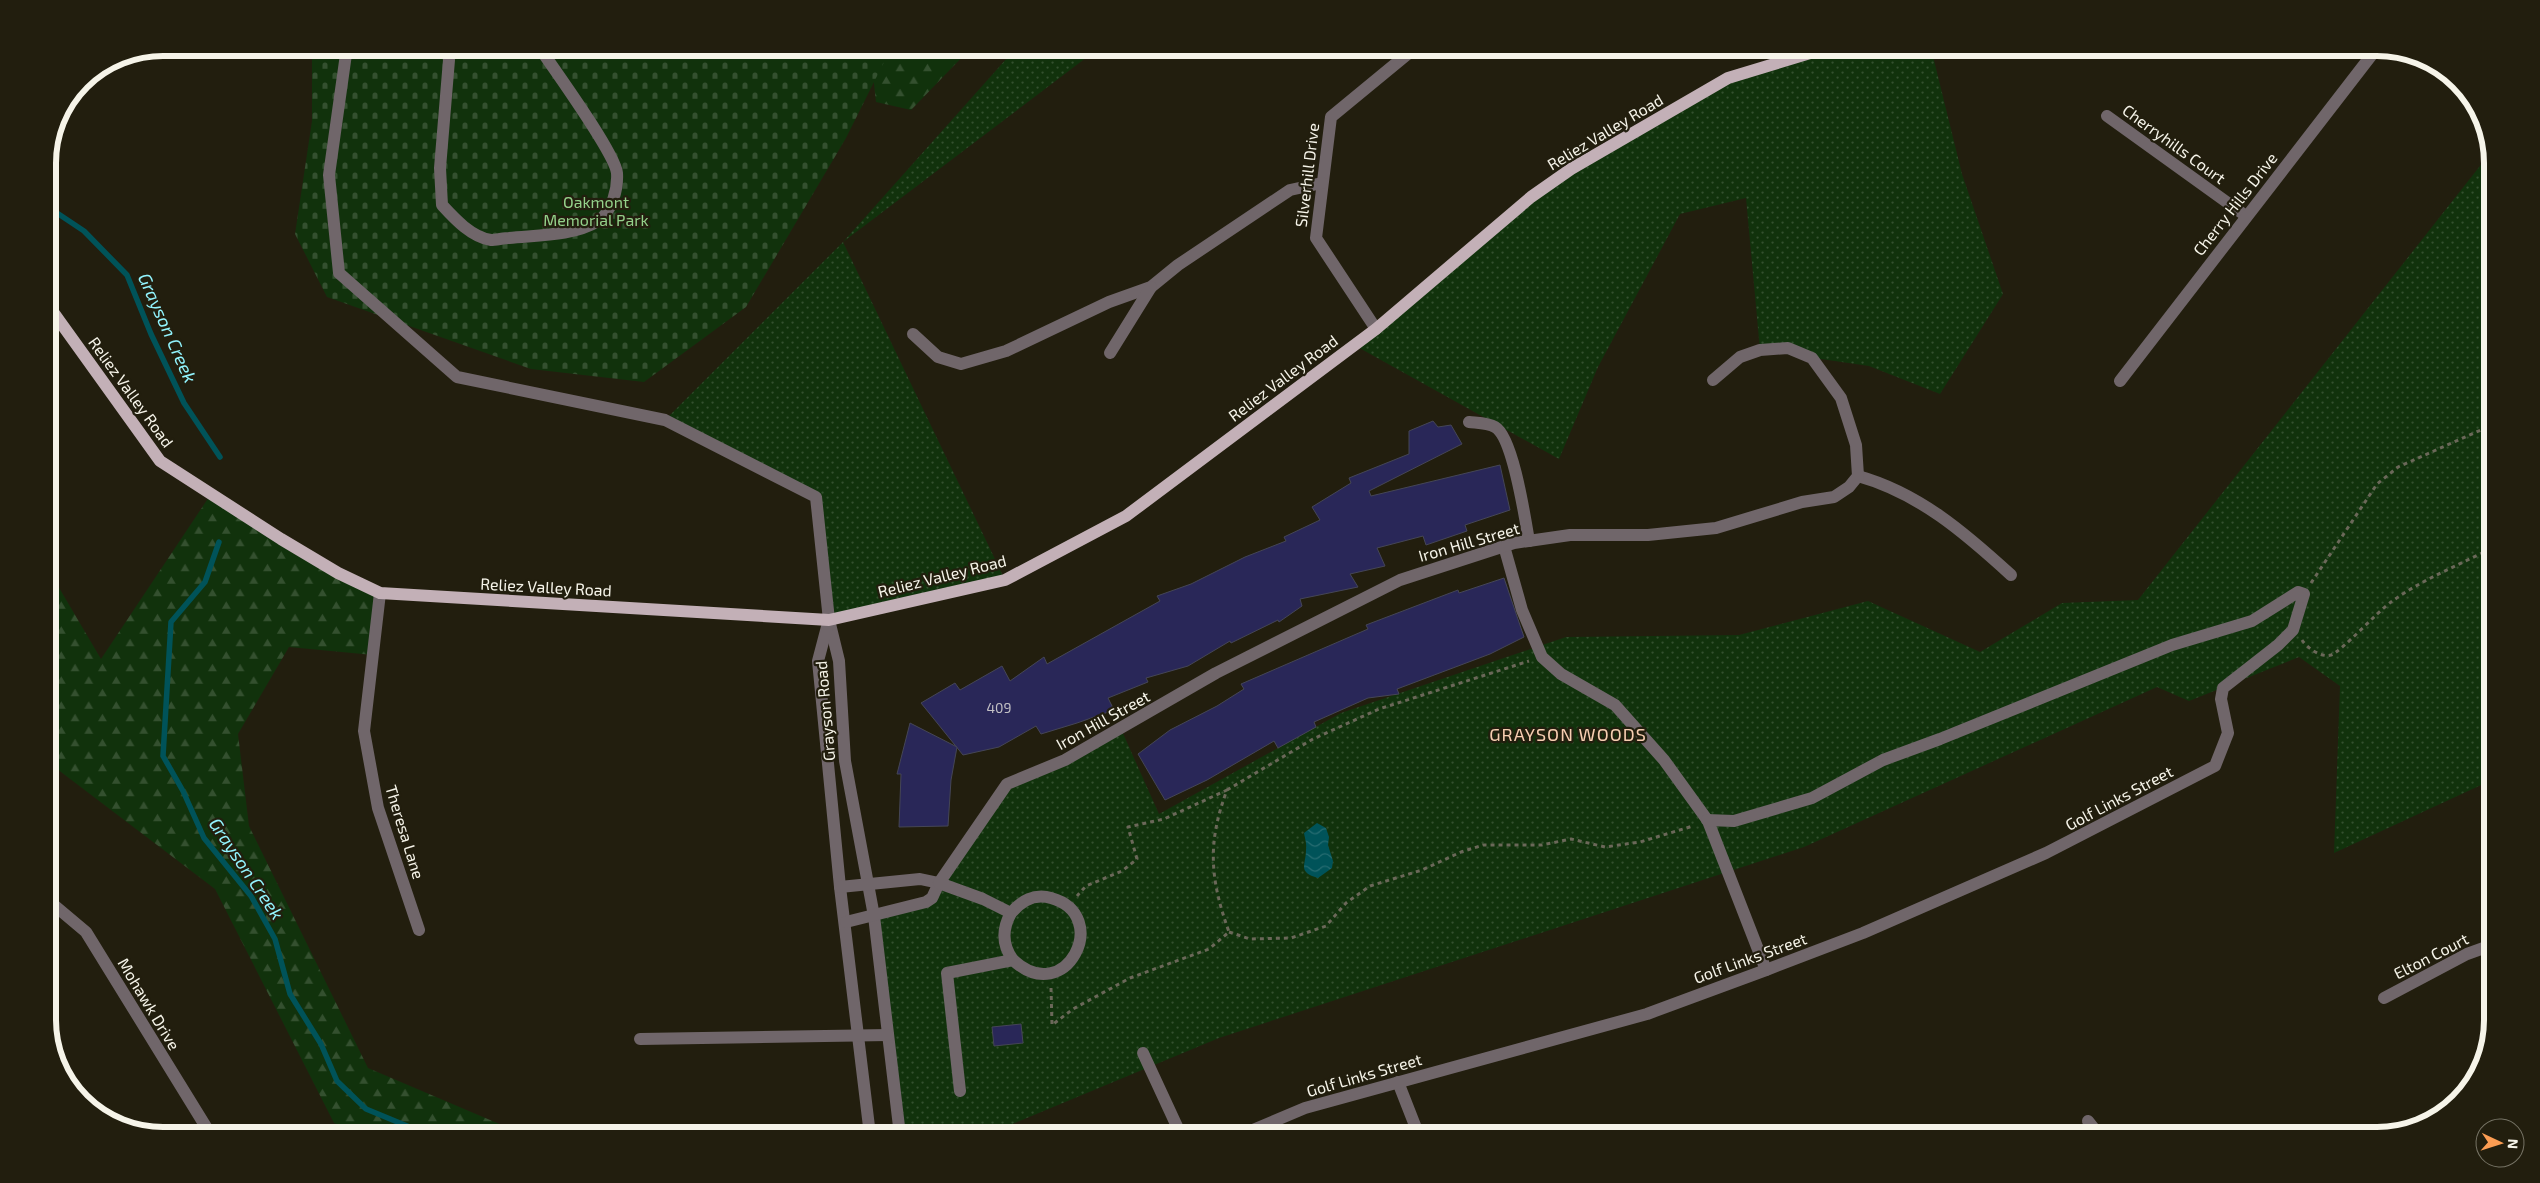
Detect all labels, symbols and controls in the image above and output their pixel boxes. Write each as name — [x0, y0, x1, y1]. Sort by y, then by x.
street label: Reliez Valley Road — [1543, 90, 1666, 174]
street label: Cherryhills Court — [2119, 100, 2229, 187]
street label: Silverhill Drive — [1291, 122, 1322, 228]
street label: Cherry Hills Drive — [2189, 148, 2281, 259]
park label: Oakmont Memorial Park — [543, 192, 649, 229]
water label: Grayson Creek — [134, 269, 202, 386]
street label: Reliez Valley Road — [1224, 330, 1341, 425]
street label: Reliez Valley Road — [85, 333, 178, 451]
street label: Iron Hill Street — [1416, 518, 1522, 565]
street label: Reliez Valley Road — [876, 550, 1008, 601]
street label: Reliez Valley Road — [480, 574, 612, 599]
street label: Grayson Road — [811, 660, 838, 762]
street label: Iron Hill Street — [1053, 686, 1153, 753]
house number: 409 — [986, 699, 1012, 716]
district label: GRAYSON WOODS — [1489, 723, 1647, 745]
street label: Golf Links Street — [2062, 761, 2176, 834]
street label: Theresa Lane — [382, 783, 429, 881]
water label: Grayson Creek — [205, 813, 289, 923]
street label: Golf Links Street — [1691, 928, 1809, 987]
street label: Elton Court — [2390, 929, 2471, 983]
street label: Mohawk Drive — [115, 954, 184, 1053]
street label: Golf Links Street — [1304, 1049, 1424, 1100]
north arrow — [2475, 1118, 2525, 1168]
text: N — [2505, 1138, 2522, 1150]

